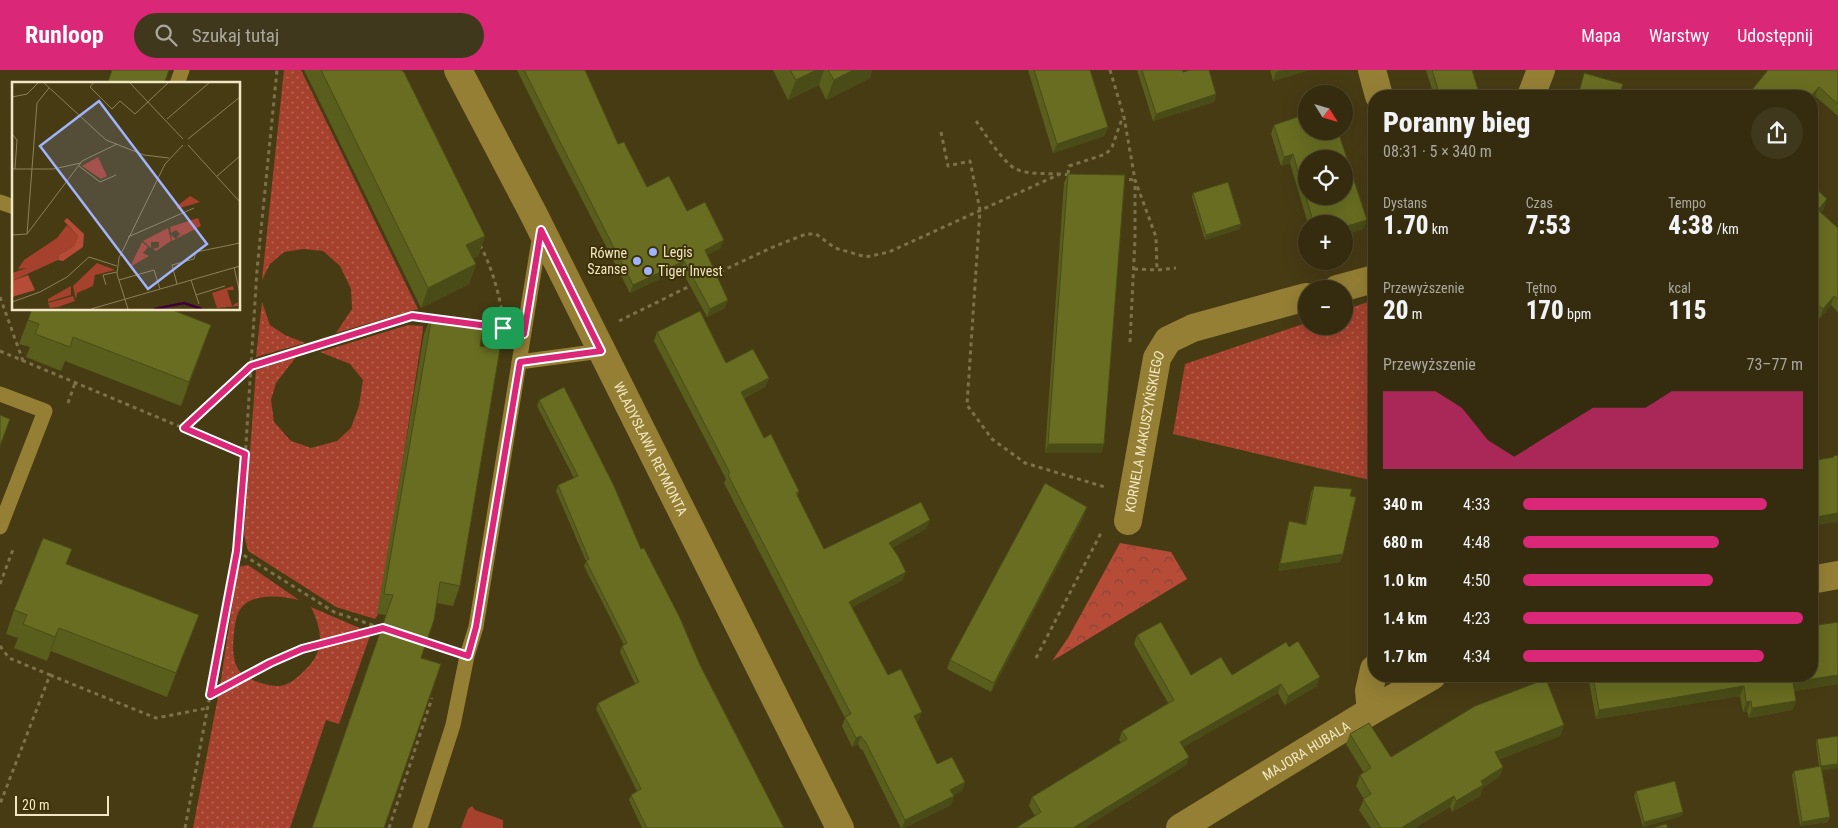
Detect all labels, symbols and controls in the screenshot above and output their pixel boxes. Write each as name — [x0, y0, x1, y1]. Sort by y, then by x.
search box — [134, 13, 484, 58]
text: Runloop — [25, 21, 104, 49]
icon: search — [152, 21, 180, 49]
text: Szukaj tutaj — [192, 24, 279, 47]
text: Mapa — [1581, 25, 1621, 46]
text: Warstwy — [1649, 25, 1709, 46]
text: Udostępnij — [1737, 25, 1813, 46]
inset map — [12, 82, 240, 310]
north arrow — [1298, 85, 1352, 140]
map controls — [1298, 85, 1353, 335]
text: Poranny bieg — [1383, 106, 1530, 139]
button: share — [1751, 107, 1803, 159]
text: 08:31 · 5 × 340 m — [1383, 142, 1492, 161]
button: locate — [1298, 150, 1353, 205]
text: Dystans — [1383, 195, 1427, 211]
text: Czas — [1526, 195, 1553, 211]
text: Tempo — [1668, 195, 1706, 211]
text: 1.70 — [1383, 211, 1429, 240]
text: 7:53 — [1526, 211, 1571, 240]
text: 4:38 — [1668, 211, 1714, 240]
button: + — [1298, 215, 1353, 270]
text: km — [1429, 221, 1449, 237]
text: /km — [1714, 221, 1739, 237]
place label: Legis — [663, 244, 693, 260]
place label: Równe Szanse — [587, 245, 627, 277]
marker: Legis — [647, 246, 659, 258]
marker: Równe Szanse — [631, 255, 643, 267]
place label: Tiger Invest — [658, 263, 723, 279]
marker: Tiger Invest — [642, 265, 654, 277]
button: − — [1298, 280, 1353, 335]
text: Przewyższenie — [1383, 280, 1464, 296]
text: Tętno — [1526, 280, 1557, 296]
text: kcal — [1668, 280, 1691, 296]
text: 20 — [1383, 296, 1408, 325]
text: 170 — [1526, 296, 1564, 325]
text: 115 — [1668, 296, 1706, 325]
text: m — [1408, 306, 1422, 322]
text: bpm — [1564, 306, 1591, 322]
pin — [482, 307, 524, 349]
icon: arrive — [489, 314, 517, 342]
street label: KORNELA MAKUSZYŃSKIEGO — [1122, 347, 1168, 514]
text: Przewyższenie — [1383, 355, 1476, 374]
text: 73–77 m — [1747, 355, 1803, 374]
street label: WŁADYSŁAWA REYMONTA — [611, 379, 691, 518]
text: 340 m — [1383, 495, 1423, 514]
text: 4:33 — [1463, 495, 1490, 514]
text: 680 m — [1383, 533, 1423, 552]
text: 4:48 — [1463, 533, 1490, 552]
text: 1.0 km — [1383, 571, 1427, 590]
text: 4:50 — [1463, 571, 1490, 590]
text: 1.4 km — [1383, 609, 1427, 628]
text: 4:23 — [1463, 609, 1490, 628]
text: 1.7 km — [1383, 647, 1427, 666]
text: 4:34 — [1463, 647, 1490, 666]
street label: MAJORA HUBALA — [1259, 718, 1353, 784]
scale bar — [15, 793, 109, 816]
text: 20 m — [22, 797, 50, 813]

